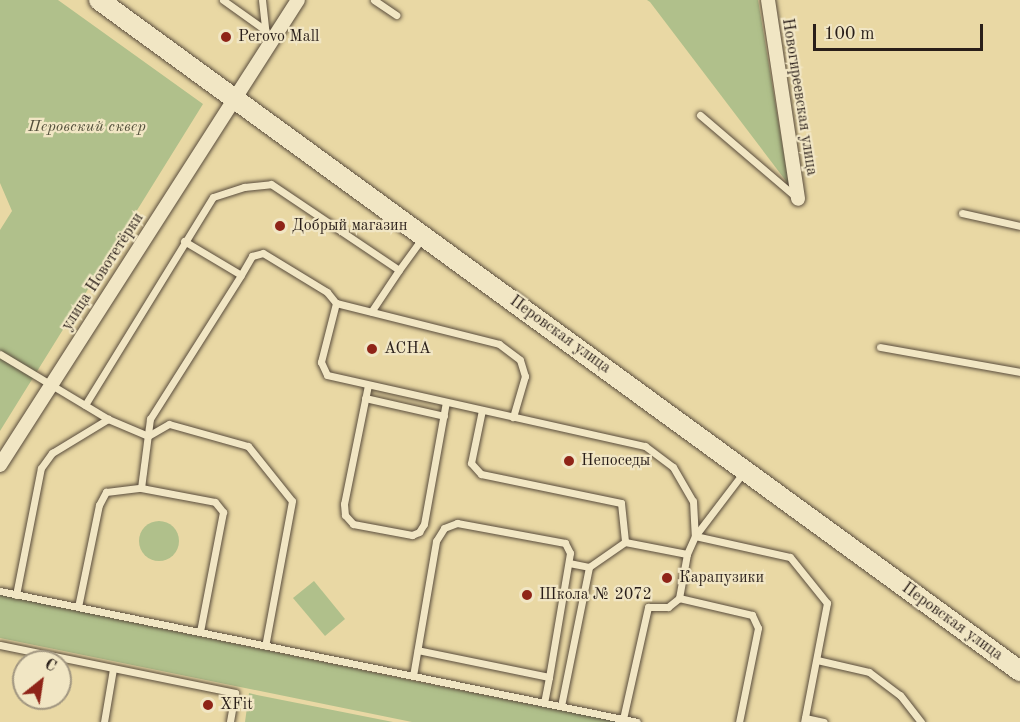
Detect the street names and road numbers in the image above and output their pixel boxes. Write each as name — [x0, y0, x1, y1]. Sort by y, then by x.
street label: Новогиреевская улица — [777, 17, 821, 177]
street label: улица Новотетёрки — [58, 210, 148, 334]
street label: Перовская улица — [506, 292, 614, 378]
street label: Перовская улица — [898, 579, 1006, 665]

